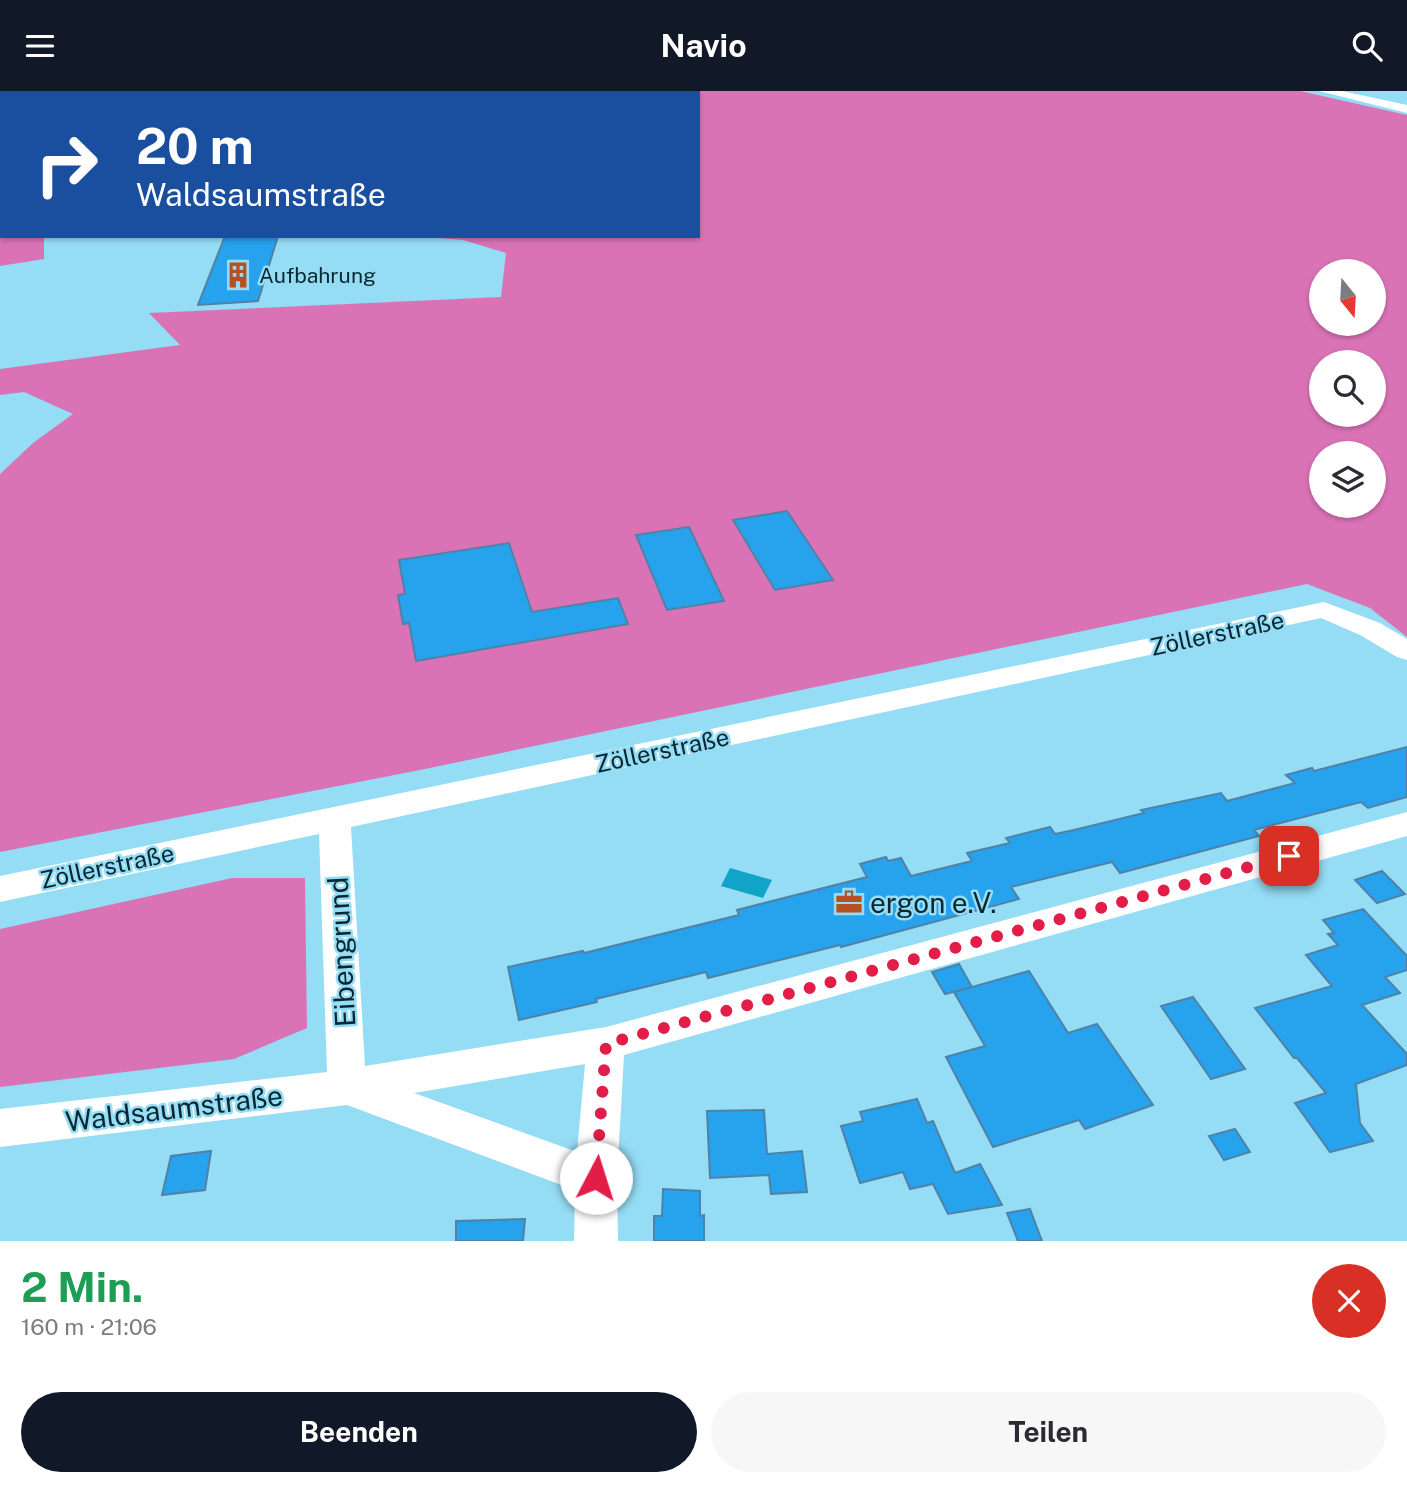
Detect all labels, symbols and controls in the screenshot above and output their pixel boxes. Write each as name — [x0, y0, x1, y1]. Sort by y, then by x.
icon: menu — [21, 27, 59, 65]
text: Navio — [660, 27, 747, 64]
icon: search — [1348, 27, 1386, 65]
text: 20 m — [136, 117, 254, 175]
icon: right — [21, 119, 112, 210]
text: Waldsaumstraße — [136, 176, 386, 213]
north arrow — [1309, 259, 1386, 336]
map controls — [1309, 259, 1386, 518]
building icon: Aufbahrung — [223, 260, 253, 290]
place label: Aufbahrung — [259, 263, 376, 288]
button: search — [1309, 350, 1386, 427]
button: layers — [1309, 441, 1386, 518]
street label: Zöllerstraße — [1147, 605, 1287, 661]
street label: Zöllerstraße — [592, 722, 732, 778]
pin — [1259, 826, 1319, 886]
icon: arrive — [1270, 837, 1308, 875]
street label: Zöllerstraße — [37, 838, 177, 894]
street label: Eibengrund — [321, 876, 361, 1028]
place label: ergon e.V. — [870, 886, 996, 919]
office icon: ergon e.V. — [834, 887, 864, 917]
street label: Waldsaumstraße — [63, 1078, 285, 1138]
position arrow — [559, 1141, 633, 1215]
text: 2 Min. — [21, 1262, 143, 1311]
button: close — [1312, 1264, 1386, 1338]
text: 160 m · 21:06 — [21, 1313, 157, 1340]
button: Beenden — [21, 1392, 697, 1472]
button: Teilen — [711, 1392, 1386, 1472]

